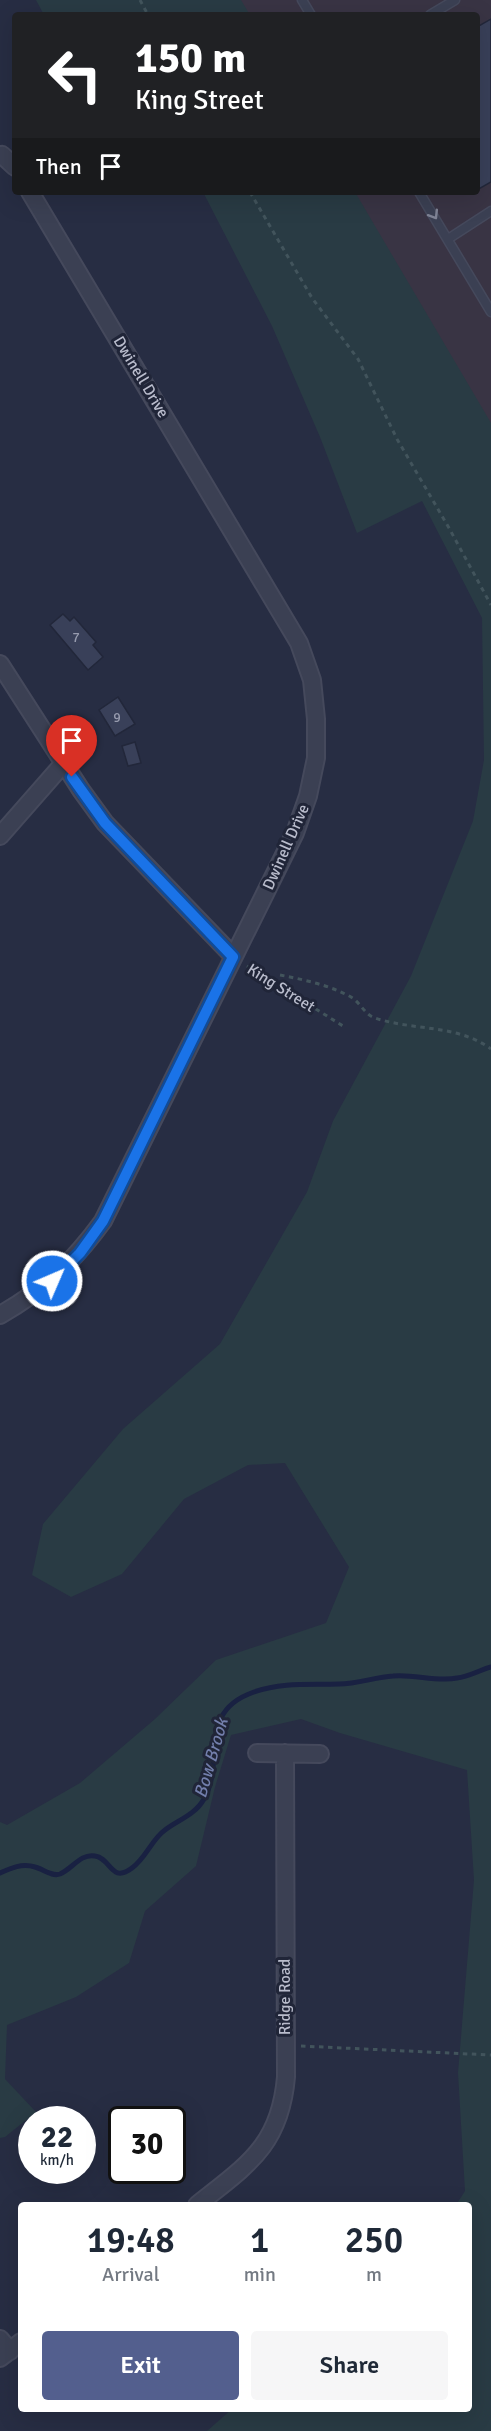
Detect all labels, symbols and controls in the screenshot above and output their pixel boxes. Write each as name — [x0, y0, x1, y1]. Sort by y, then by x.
text: 150 m — [135, 33, 246, 84]
icon: left — [36, 36, 114, 114]
text: King Street — [135, 84, 264, 117]
icon: arrive — [94, 150, 127, 183]
text: Then — [36, 153, 82, 180]
one-way arrow — [426, 209, 438, 219]
street label: Dwinell Drive — [109, 333, 173, 421]
house number: 7 — [72, 629, 80, 646]
house number: 9 — [113, 709, 121, 726]
pin — [46, 715, 97, 777]
icon: arrive — [55, 724, 88, 757]
street label: Dwinell Drive — [258, 801, 314, 893]
street label: King Street — [243, 959, 319, 1017]
position arrow — [20, 1249, 84, 1313]
water label: Bow Brook — [189, 1714, 233, 1800]
street label: Ridge Road — [275, 1959, 295, 2035]
speed limit sign: 30 — [108, 2106, 186, 2184]
text: 22 — [41, 2119, 73, 2156]
text: km/h — [40, 2151, 74, 2169]
text: 19:48 — [87, 2218, 175, 2263]
text: 1 — [250, 2218, 270, 2263]
text: 250 — [345, 2218, 403, 2263]
text: Arrival — [102, 2262, 160, 2287]
text: min — [244, 2262, 276, 2287]
text: m — [366, 2262, 382, 2287]
button: Exit — [42, 2331, 239, 2400]
button: Share — [251, 2331, 448, 2400]

